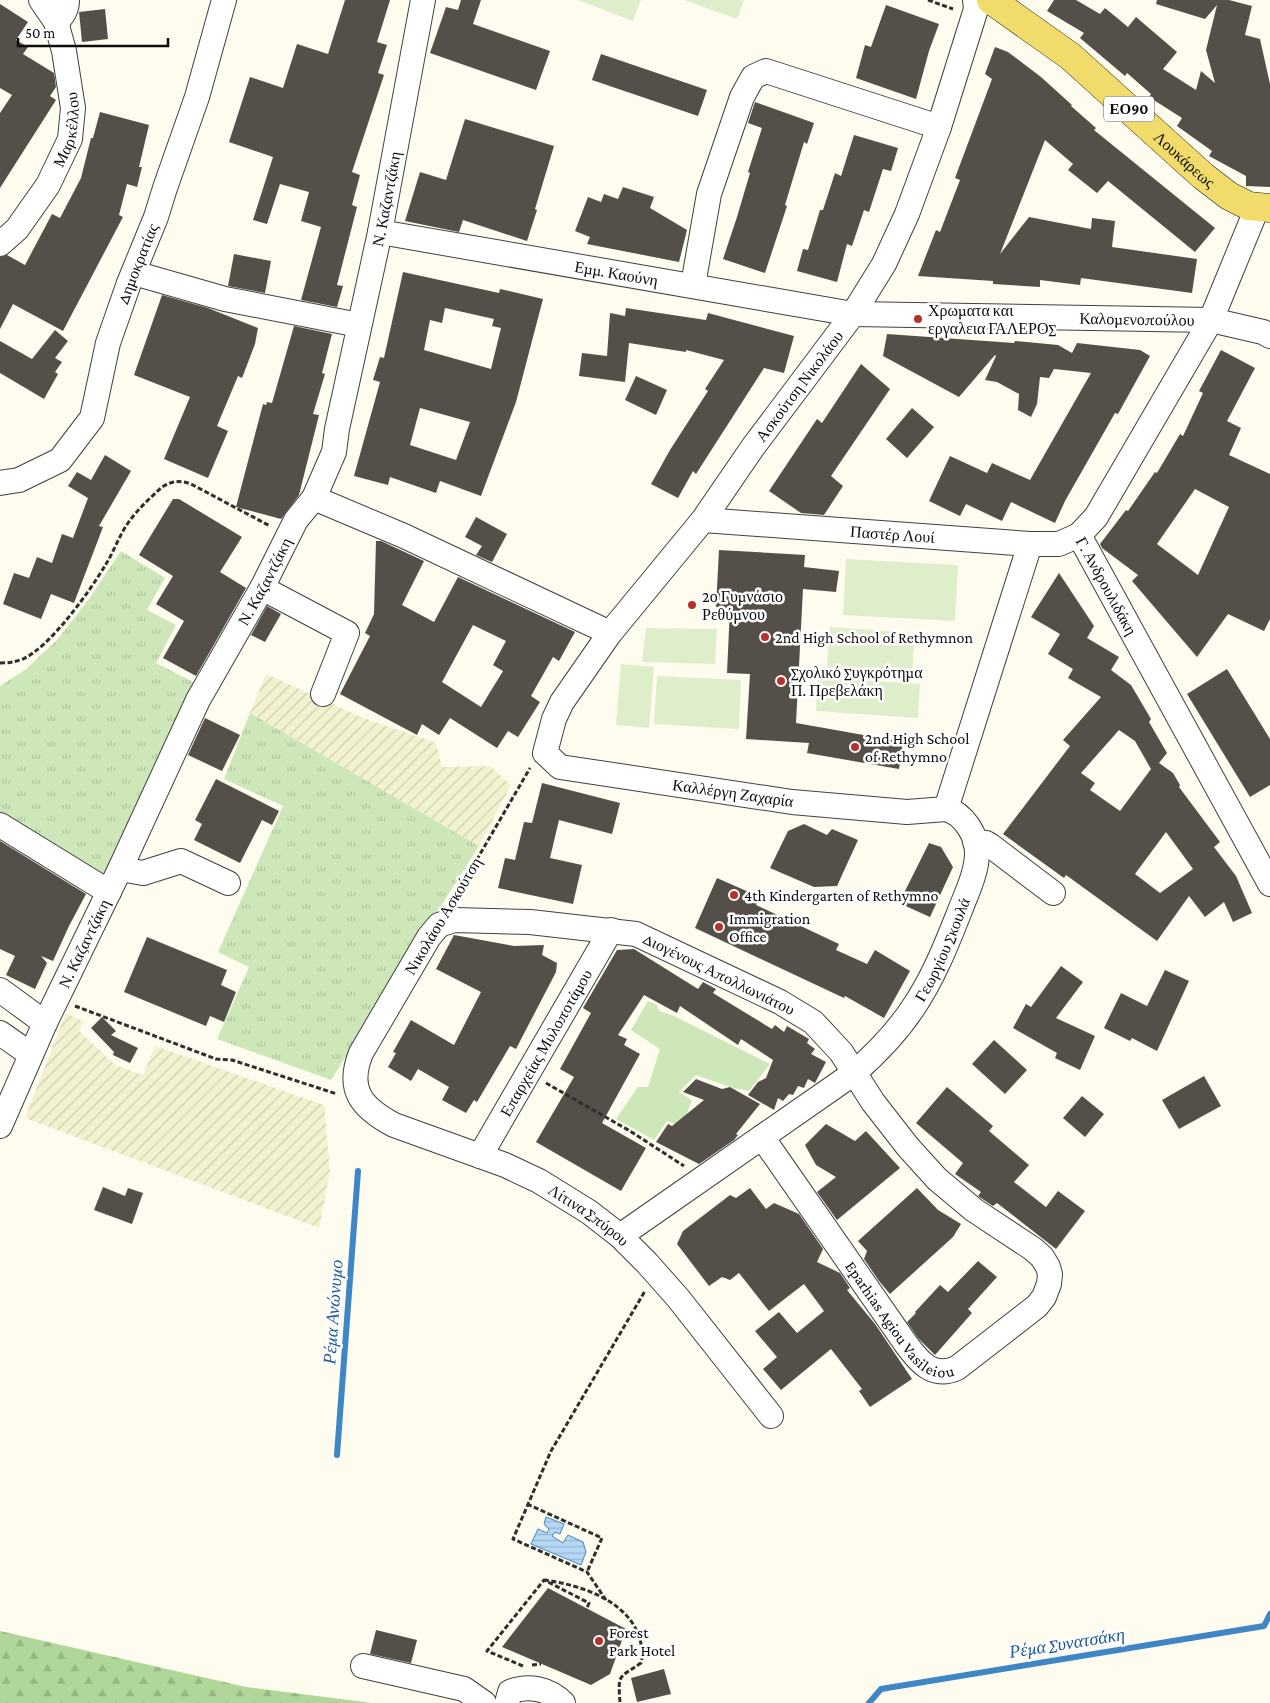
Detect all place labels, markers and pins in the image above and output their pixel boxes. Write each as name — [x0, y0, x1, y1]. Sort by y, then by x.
place label: Χρωματα και εργαλεια ΓΑΛΕΡΟΣ — [928, 302, 1056, 338]
marker: Χρωματα και εργαλεια ΓΑΛΕΡΟΣ — [912, 313, 924, 325]
place label: 2ο Γυμνάσιο Ρεθύμνου — [702, 588, 783, 624]
marker: 2ο Γυμνάσιο Ρεθύμνου — [686, 599, 698, 611]
place label: 2nd High School of Rethymnon — [775, 629, 973, 647]
marker: 2nd High School of Rethymnon — [759, 631, 771, 643]
place label: Σχολικό Συγκρότημα Π. Πρεβελάκη — [791, 664, 923, 700]
marker: Σχολικό Συγκρότημα Π. Πρεβελάκη — [775, 675, 787, 687]
place label: 2nd High School of Rethymno — [865, 730, 969, 766]
marker: 2nd High School of Rethymno — [849, 741, 861, 753]
place label: 4th Kindergarten of Rethymno — [744, 887, 939, 905]
marker: 4th Kindergarten of Rethymno — [728, 889, 740, 901]
place label: Immigration Office — [729, 910, 811, 945]
marker: Immigration Office — [713, 921, 725, 933]
place label: Forest Park Hotel — [609, 1624, 675, 1659]
marker: Forest Park Hotel — [593, 1635, 605, 1647]

